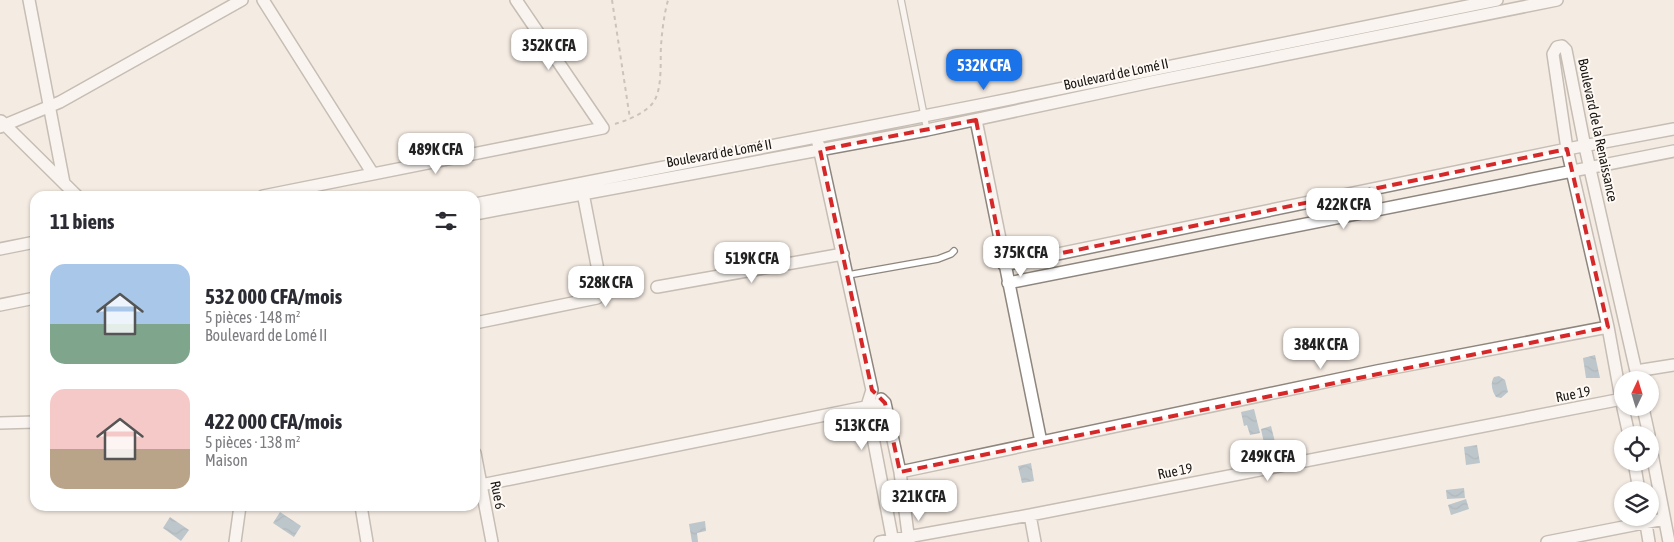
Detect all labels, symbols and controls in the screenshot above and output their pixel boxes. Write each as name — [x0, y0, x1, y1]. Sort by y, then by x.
pin: 352K CFA — [497, 28, 601, 71]
text: 352K CFA — [522, 36, 576, 54]
pin: 532K CFA — [932, 48, 1036, 91]
street label: Boulevard de Lomé II — [1062, 55, 1170, 93]
text: 532K CFA — [957, 56, 1011, 74]
street label: Boulevard de la Renaissance — [1575, 57, 1621, 203]
pin: 489K CFA — [384, 132, 488, 175]
street label: Boulevard de Lomé II — [665, 136, 773, 170]
text: 489K CFA — [409, 140, 463, 158]
pin: 422K CFA — [1292, 188, 1396, 230]
text: 422K CFA — [1317, 195, 1371, 213]
icon: filters — [432, 207, 460, 235]
text: 11 biens — [50, 209, 115, 233]
pin: 375K CFA — [969, 236, 1073, 278]
pin: 519K CFA — [700, 242, 804, 284]
text: 375K CFA — [994, 243, 1048, 261]
text: 519K CFA — [725, 249, 779, 267]
pin: 528K CFA — [554, 266, 658, 308]
text: 528K CFA — [579, 273, 633, 291]
icon: home — [90, 284, 150, 344]
text: 532 000 CFA/mois — [205, 284, 342, 308]
text: 5 pièces · 148 m² — [205, 308, 301, 326]
text: Boulevard de Lomé II — [205, 326, 327, 344]
pin: 384K CFA — [1269, 328, 1373, 370]
text: 384K CFA — [1294, 335, 1348, 353]
north arrow — [1614, 371, 1659, 416]
map controls — [1614, 371, 1659, 526]
street label: Rue 19 — [1554, 383, 1592, 405]
pin: 513K CFA — [810, 408, 914, 451]
icon: home — [90, 409, 150, 469]
text: 422 000 CFA/mois — [205, 409, 342, 433]
text: 513K CFA — [835, 416, 889, 434]
button: locate — [1614, 426, 1659, 471]
text: 5 pièces · 138 m² — [205, 433, 301, 451]
pin: 249K CFA — [1216, 440, 1320, 482]
text: 249K CFA — [1241, 447, 1295, 465]
text: Maison — [205, 451, 248, 469]
street label: Rue 19 — [1156, 460, 1194, 482]
street label: Rue 6 — [487, 479, 509, 511]
pin: 321K CFA — [867, 480, 971, 522]
button: layers — [1614, 481, 1659, 526]
text: 321K CFA — [892, 487, 946, 505]

